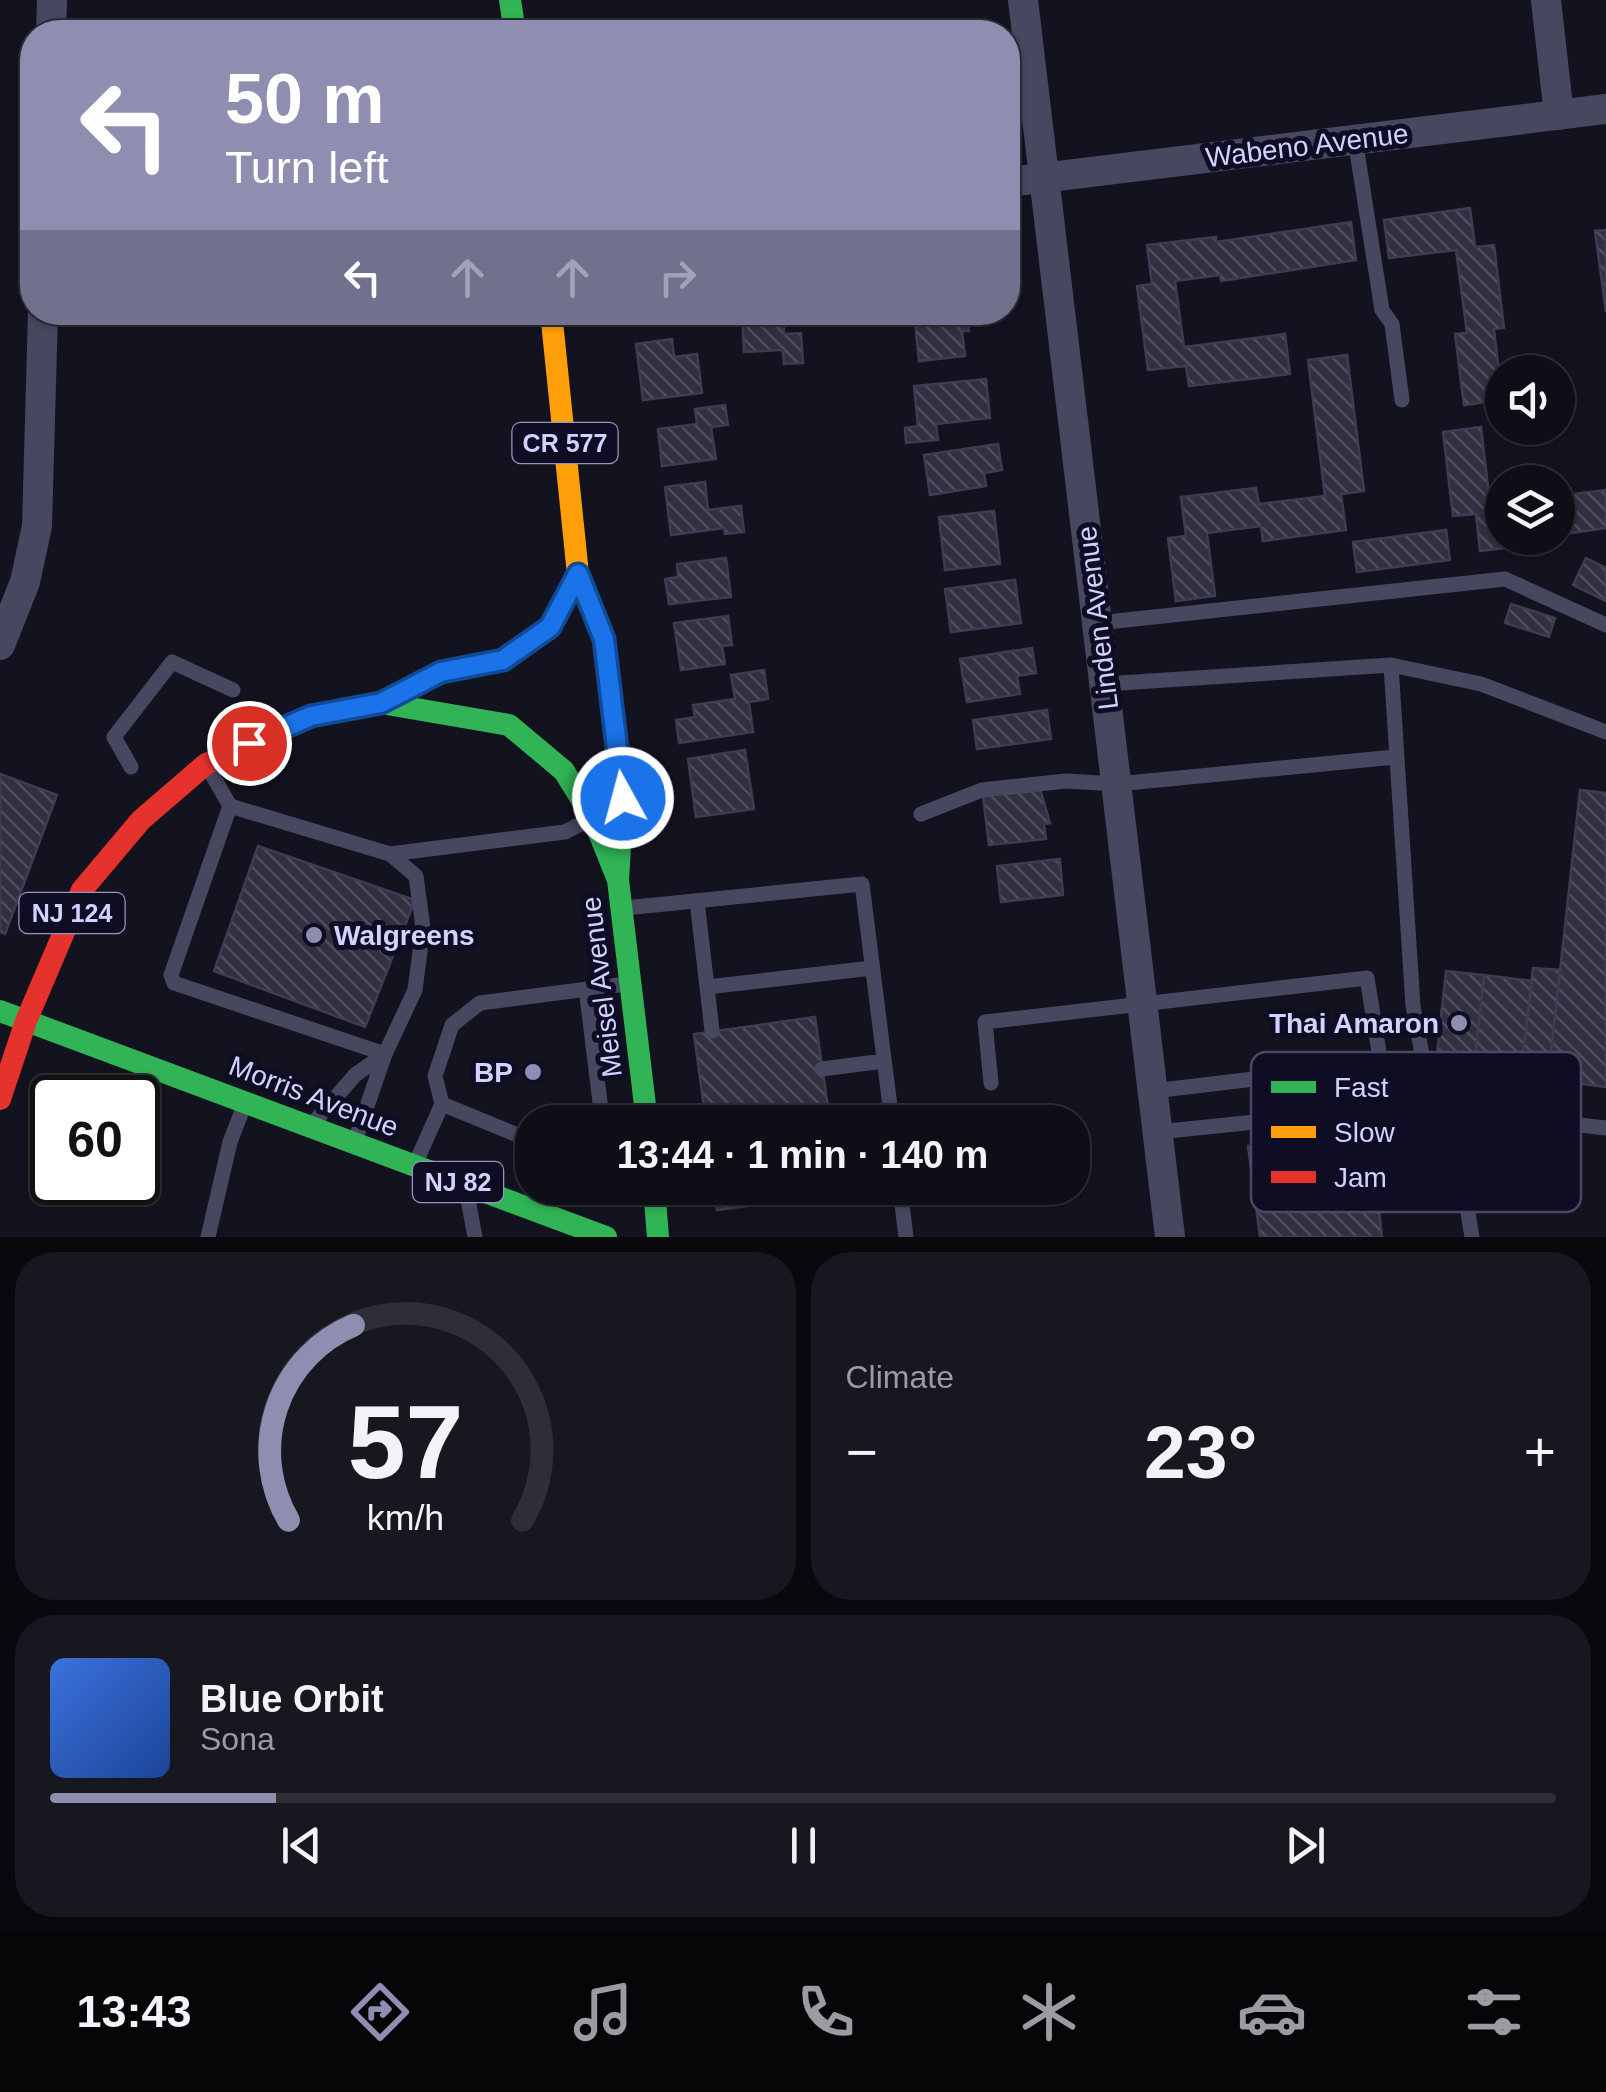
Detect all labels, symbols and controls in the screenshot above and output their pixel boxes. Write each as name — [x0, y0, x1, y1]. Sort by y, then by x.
icon: left — [60, 60, 190, 190]
text: 50 m — [225, 60, 385, 138]
street label: Wabeno Avenue — [1204, 118, 1410, 173]
text: Turn left — [225, 142, 388, 193]
icon: left — [335, 250, 390, 305]
icon: ahead — [440, 250, 495, 305]
icon: ahead — [545, 250, 600, 305]
icon: right — [650, 250, 705, 305]
map controls — [1485, 355, 1575, 555]
button: sound — [1485, 355, 1575, 445]
road number: CR 577 — [512, 423, 618, 463]
button: layers — [1485, 465, 1575, 555]
street label: Linden Avenue — [1071, 524, 1124, 712]
pin — [207, 701, 292, 786]
icon: arrive — [222, 716, 277, 771]
position arrow — [571, 746, 675, 850]
road number: NJ 124 — [20, 893, 124, 933]
street label: Meisel Avenue — [575, 895, 628, 1079]
place label: Walgreens — [334, 920, 475, 951]
marker: Walgreens — [303, 924, 325, 946]
place label: Thai Amaron — [1269, 1008, 1439, 1039]
marker: Thai Amaron — [1448, 1012, 1470, 1034]
street label: Morris Avenue — [225, 1050, 403, 1143]
legend — [1251, 1052, 1581, 1212]
place label: BP — [474, 1057, 513, 1088]
marker: BP — [522, 1061, 544, 1083]
text: Fast — [1334, 1072, 1389, 1103]
speed limit sign: 60 — [30, 1075, 160, 1205]
text: Slow — [1334, 1117, 1395, 1148]
text: 13:44 · 1 min · 140 m — [617, 1134, 988, 1176]
road number: NJ 82 — [413, 1162, 503, 1202]
text: Jam — [1334, 1162, 1387, 1193]
text: Climate — [846, 1359, 954, 1395]
text: 57 — [347, 1384, 463, 1500]
text: 23° — [1144, 1410, 1257, 1494]
text: − — [846, 1421, 878, 1483]
text: + — [1524, 1421, 1556, 1483]
text: km/h — [367, 1498, 444, 1538]
text: Blue Orbit — [200, 1678, 384, 1720]
text: Sona — [200, 1721, 275, 1757]
icon: previous — [274, 1818, 329, 1873]
icon: pause — [776, 1818, 831, 1873]
icon: next — [1278, 1818, 1333, 1873]
icon: directions — [345, 1977, 415, 2047]
icon: music — [568, 1977, 638, 2047]
icon: phone — [791, 1977, 861, 2047]
icon: climate — [1014, 1977, 1084, 2047]
icon: car — [1237, 1977, 1307, 2047]
icon: filters — [1459, 1977, 1529, 2047]
text: 13:43 — [76, 1986, 192, 2037]

